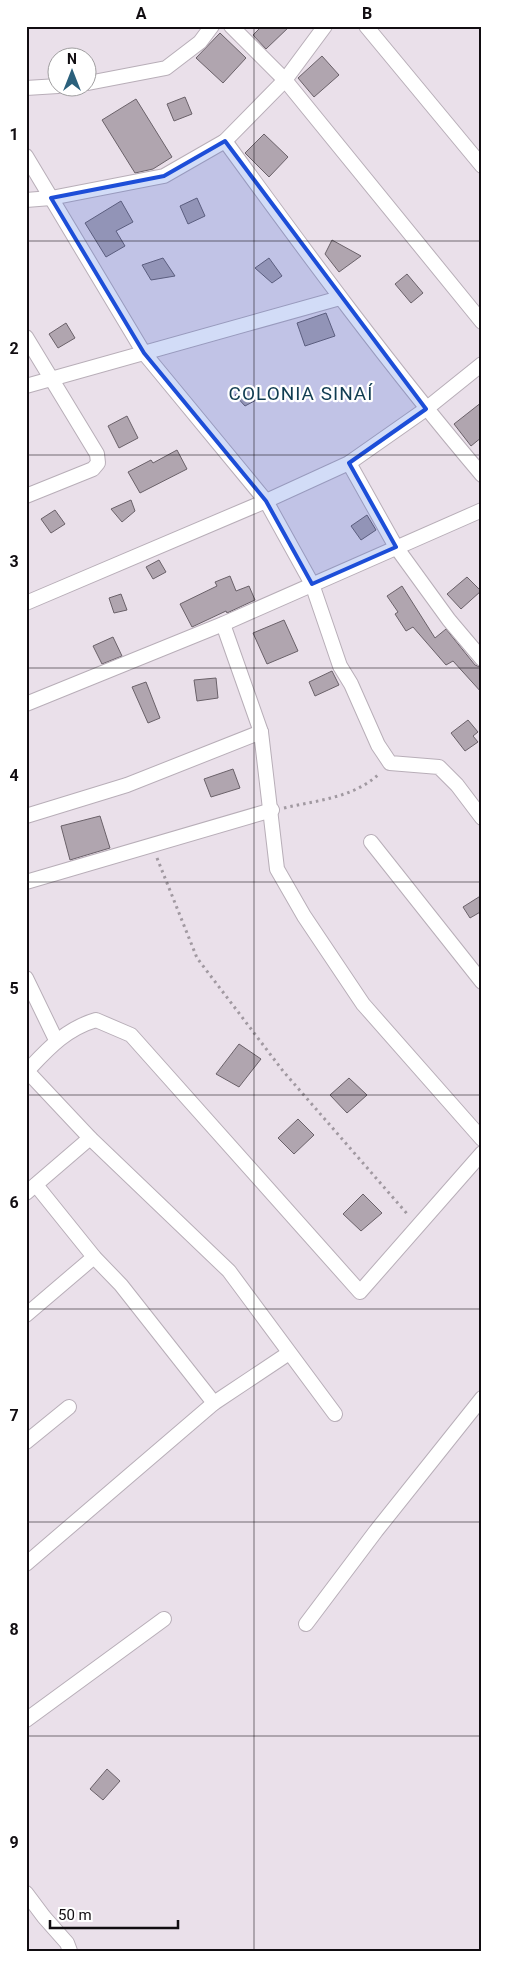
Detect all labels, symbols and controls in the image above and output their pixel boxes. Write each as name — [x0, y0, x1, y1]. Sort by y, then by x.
text: A — [136, 4, 147, 23]
text: B — [362, 4, 372, 23]
north arrow — [48, 48, 98, 98]
text: N — [67, 51, 77, 67]
text: 1 — [9, 125, 19, 144]
text: 2 — [9, 339, 19, 358]
district label: COLONIA SINAÍ — [229, 382, 373, 405]
text: 3 — [9, 552, 19, 571]
text: 4 — [9, 766, 19, 785]
text: 5 — [9, 979, 19, 998]
text: 6 — [9, 1193, 19, 1212]
text: 7 — [9, 1406, 19, 1425]
text: 8 — [9, 1620, 19, 1639]
text: 9 — [9, 1833, 19, 1852]
scale bar — [50, 1897, 178, 1929]
text: 50 m — [58, 1906, 92, 1924]

